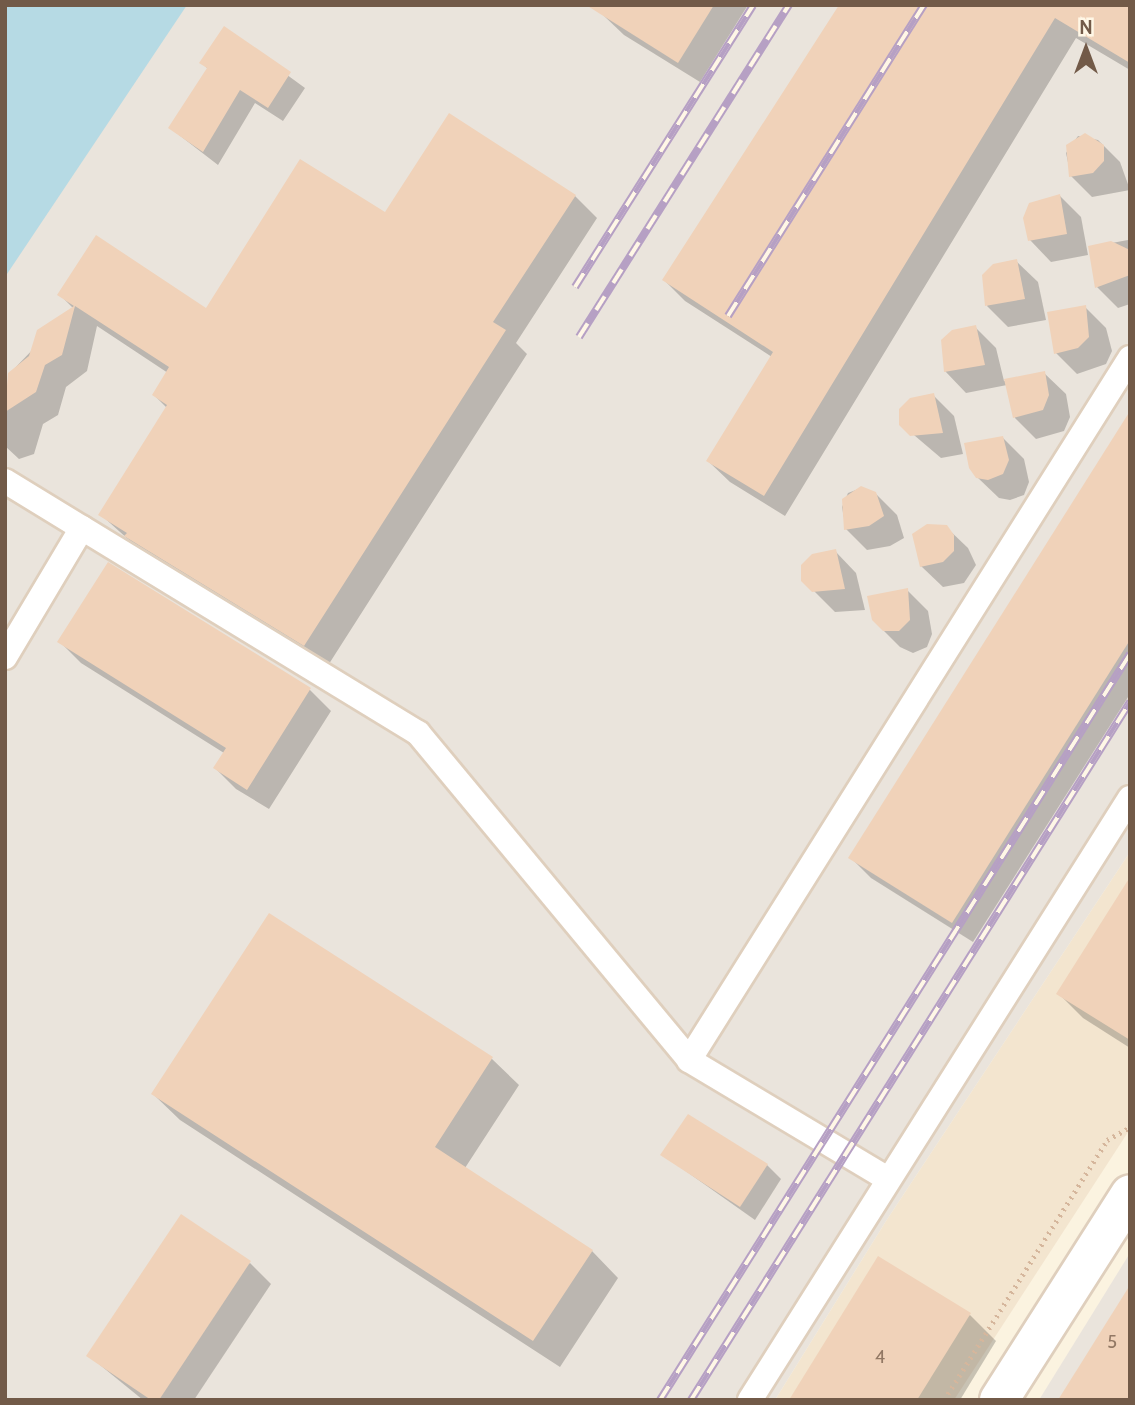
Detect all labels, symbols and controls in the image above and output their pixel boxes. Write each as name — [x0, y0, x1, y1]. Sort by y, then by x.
north arrow — [1051, 14, 1121, 84]
text: N — [1079, 16, 1093, 39]
house number: 5 — [1107, 1331, 1117, 1353]
house number: 4 — [875, 1346, 885, 1368]

